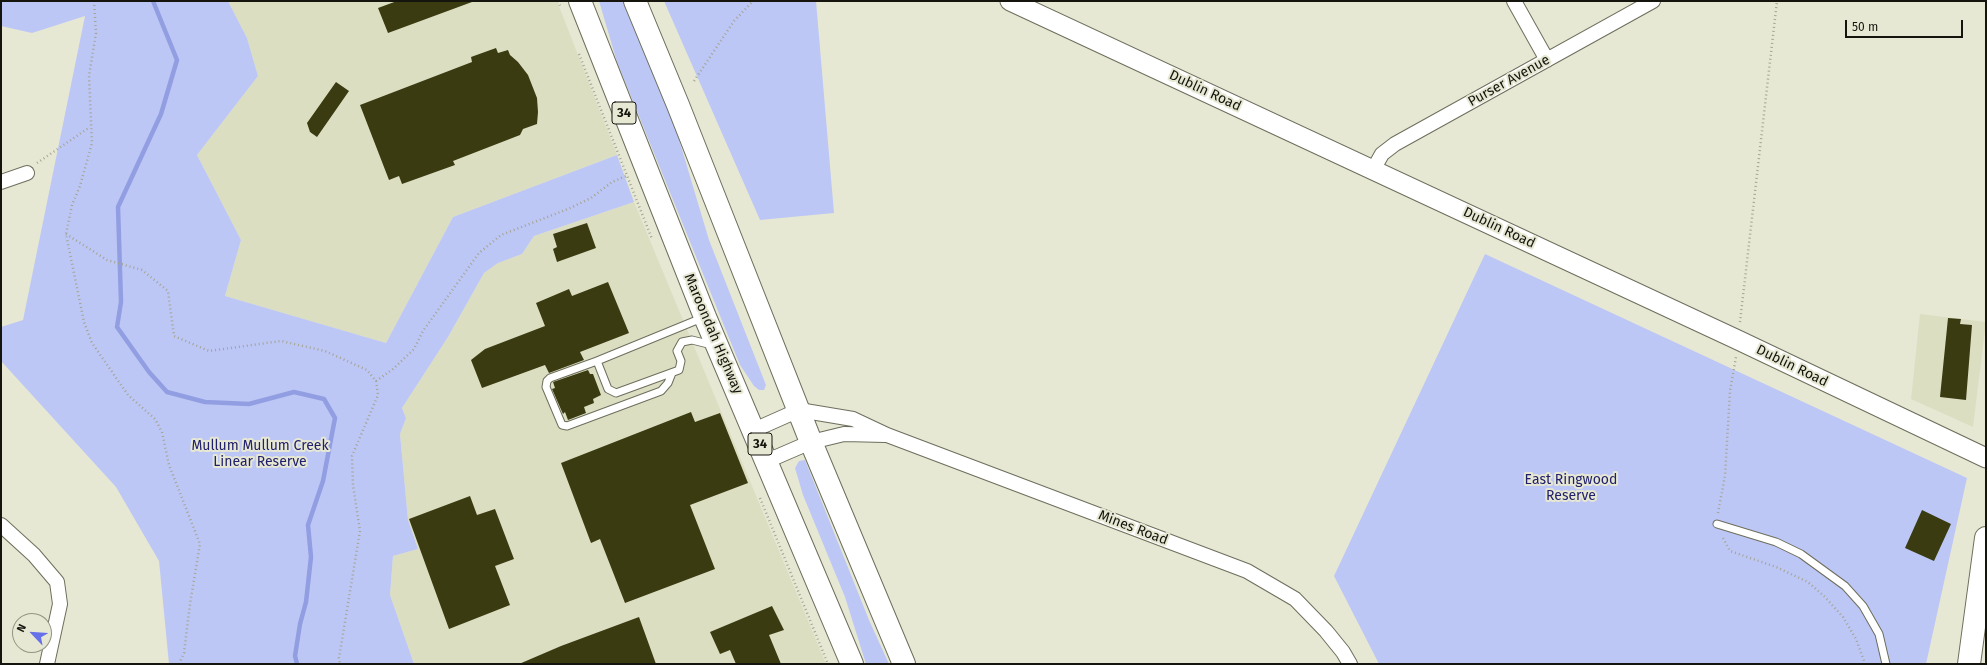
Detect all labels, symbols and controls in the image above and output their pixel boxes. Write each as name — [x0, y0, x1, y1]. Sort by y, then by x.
scale bar — [1847, 12, 1965, 38]
text: 50 m — [1852, 20, 1878, 34]
street label: Purser Avenue — [1465, 52, 1553, 110]
street label: Dublin Road — [1166, 67, 1244, 115]
road number: 34 — [612, 102, 636, 124]
street label: Dublin Road — [1460, 204, 1538, 252]
street label: Maroondah Highway — [680, 271, 746, 397]
street label: Dublin Road — [1753, 341, 1831, 391]
road number: 34 — [748, 433, 772, 455]
park label: Mullum Mullum Creek Linear Reserve — [191, 438, 329, 470]
park label: East Ringwood Reserve — [1525, 472, 1617, 504]
street label: Mines Road — [1096, 507, 1170, 549]
north arrow — [12, 613, 52, 653]
text: N — [14, 622, 29, 634]

